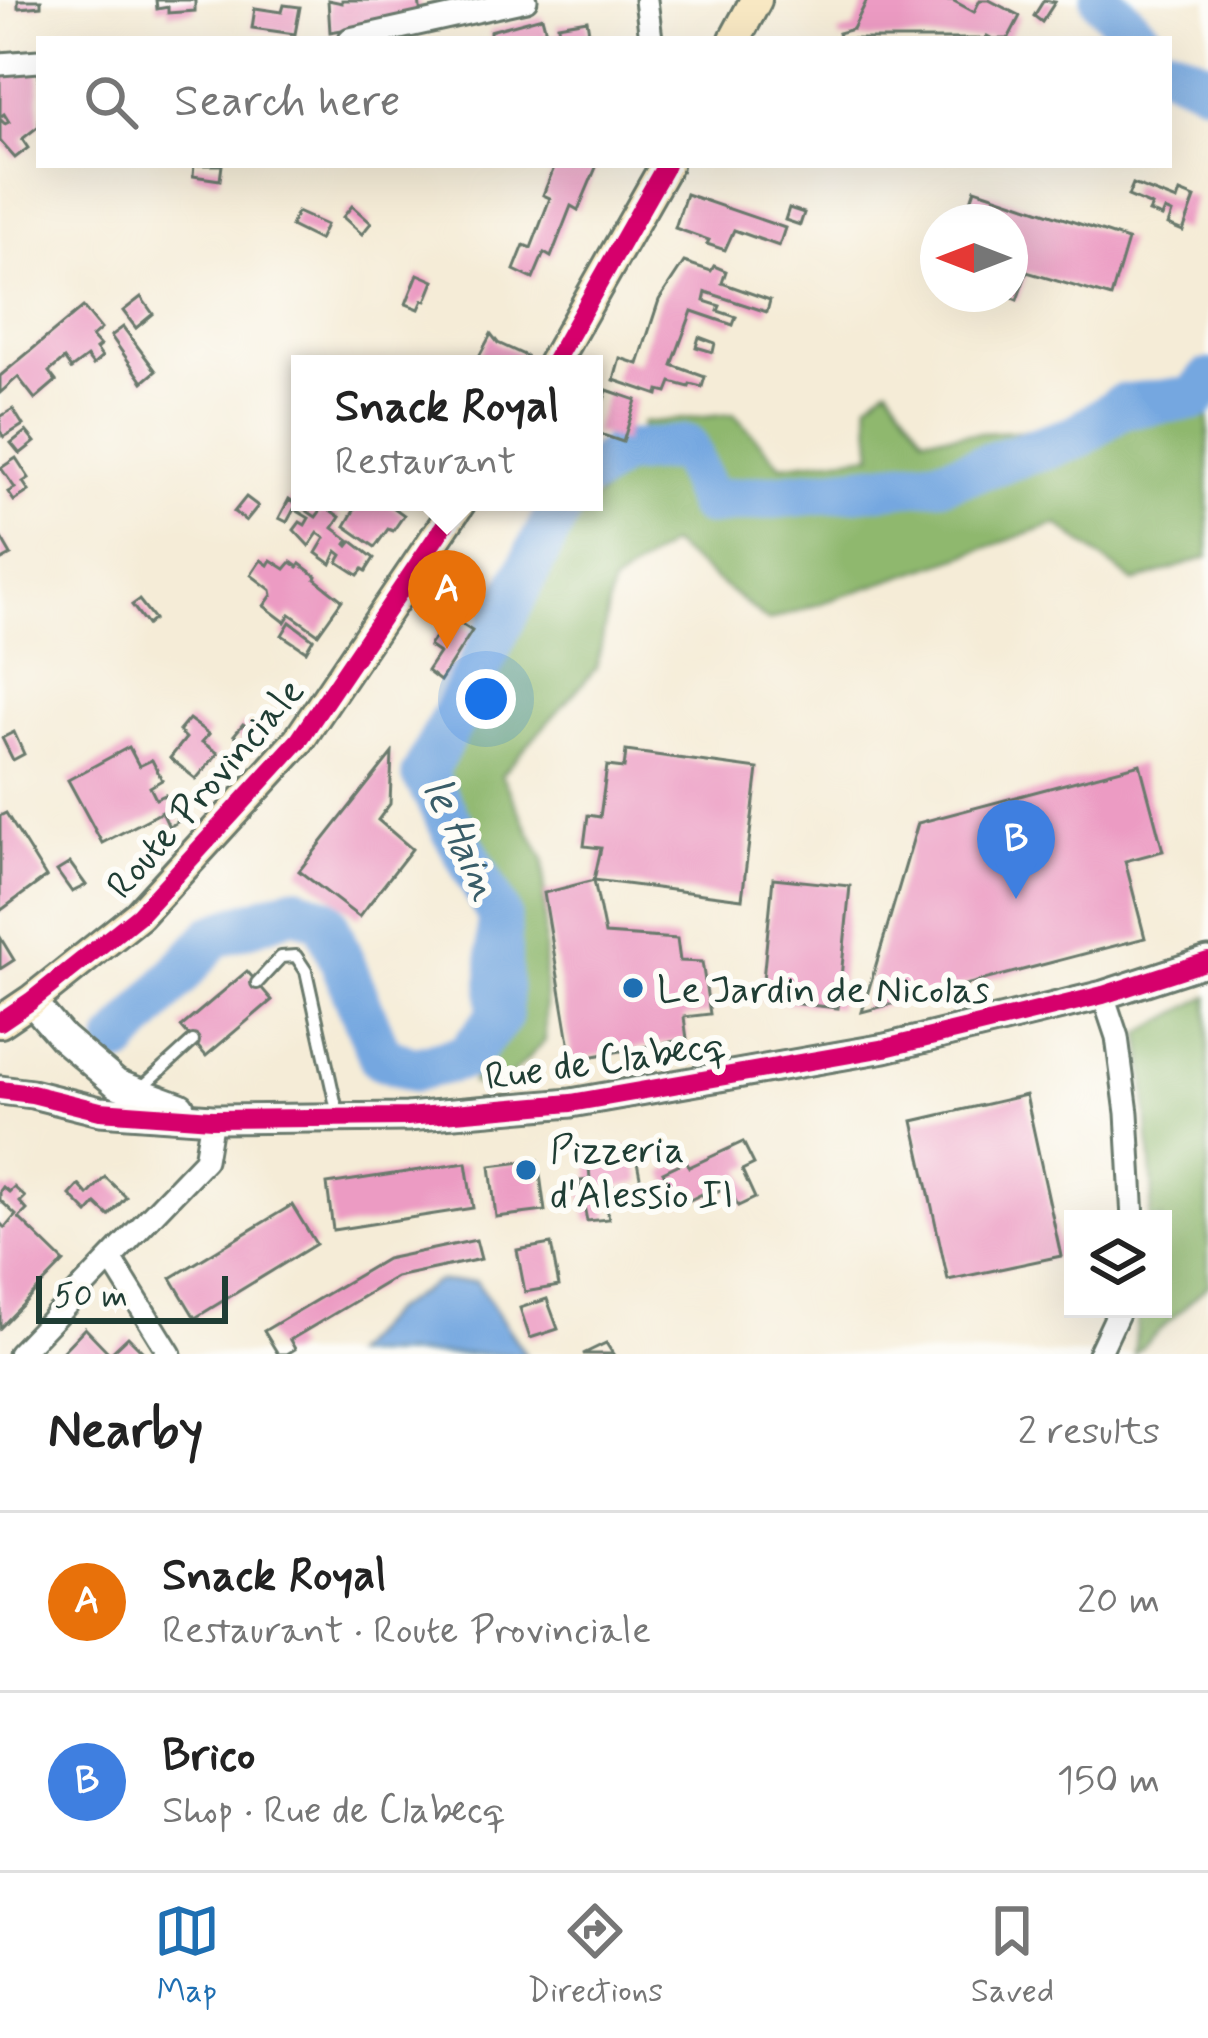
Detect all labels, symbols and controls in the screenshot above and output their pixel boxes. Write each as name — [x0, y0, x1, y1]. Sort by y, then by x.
search box — [36, 36, 1172, 168]
icon: search — [78, 69, 144, 135]
text: Search here — [174, 73, 401, 132]
north arrow — [920, 204, 1028, 312]
popup — [291, 355, 603, 511]
text: Snack Royal — [335, 378, 559, 437]
text: Restaurant — [335, 437, 516, 488]
pin: A — [408, 550, 486, 649]
street label: Route Provinciale — [96, 668, 317, 911]
your location — [456, 669, 516, 729]
water label: le Hain — [408, 770, 512, 909]
pin: B — [977, 800, 1055, 899]
place label: Le Jardin de Nicolas — [657, 966, 989, 1017]
marker: Le Jardin de Nicolas — [620, 975, 646, 1001]
street label: Rue de Clabecq — [482, 1020, 729, 1105]
place label: Pizzeria d'Alessio II — [550, 1126, 734, 1222]
marker: Pizzeria d'Alessio II — [513, 1157, 539, 1183]
map controls — [1064, 1210, 1172, 1318]
button: layers — [1064, 1210, 1172, 1318]
scale bar — [36, 1270, 228, 1323]
text: 50 m — [54, 1275, 128, 1319]
text: Nearby — [48, 1399, 203, 1465]
text: 2 results — [1018, 1407, 1160, 1458]
text: Snack Royal — [162, 1547, 386, 1606]
text: A — [74, 1576, 100, 1627]
text: 20 m — [1077, 1576, 1160, 1627]
text: Restaurant · Route Provinciale — [162, 1606, 651, 1657]
text: Brico — [162, 1727, 255, 1786]
text: B — [75, 1756, 99, 1807]
text: 150 m — [1057, 1756, 1160, 1807]
text: Shop · Rue de Clabecq — [162, 1786, 505, 1837]
tab: Map — [154, 1898, 220, 2014]
tab: Directions — [527, 1898, 663, 2014]
tab: Saved — [971, 1898, 1054, 2014]

